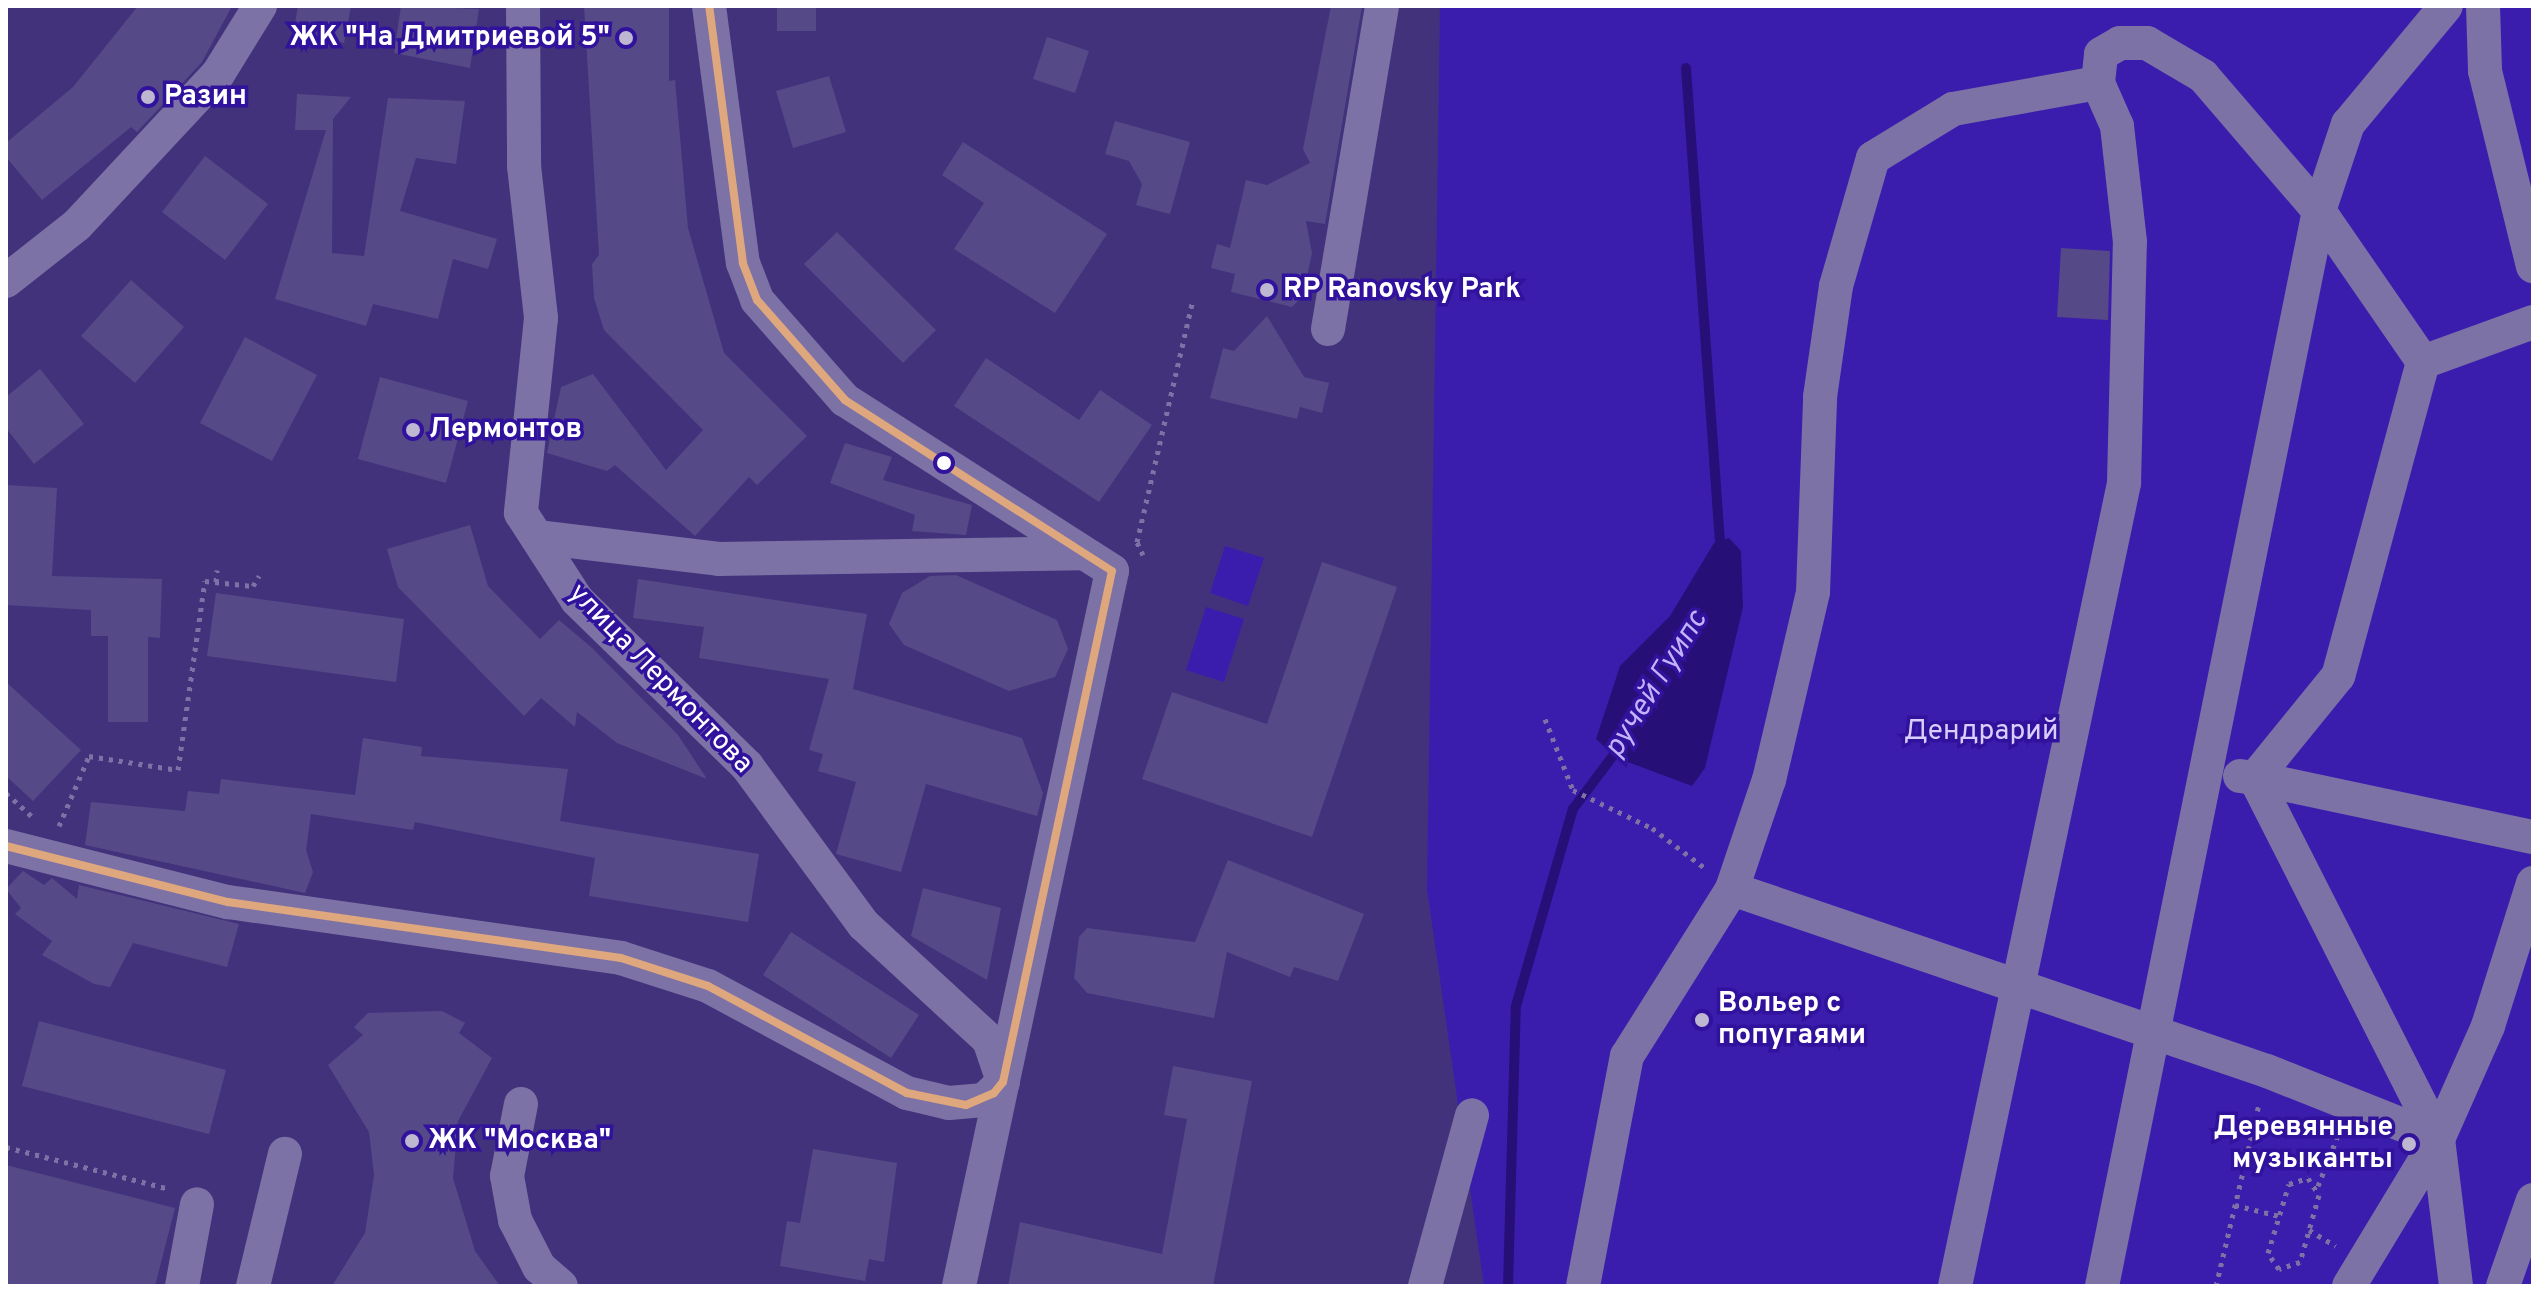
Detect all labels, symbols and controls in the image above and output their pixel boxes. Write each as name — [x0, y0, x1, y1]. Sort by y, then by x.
place label: ЖК "На Дмитриевой 5" — [289, 21, 610, 55]
marker: ЖК "На Дмитриевой 5" — [617, 29, 635, 47]
place label: Разин — [164, 80, 247, 114]
marker: Разин — [139, 88, 157, 106]
place label: RP Ranovsky Park — [1283, 273, 1521, 307]
marker: RP Ranovsky Park — [1258, 281, 1276, 299]
place label: Лермонтов — [429, 413, 582, 447]
marker: Лермонтов — [404, 421, 422, 439]
unlabelled marker — [936, 455, 952, 471]
street label: улица Лермонтова — [561, 577, 759, 781]
water label: ручей Гуипс — [1598, 605, 1716, 765]
park label: Дендрарий — [1904, 715, 2058, 749]
place label: Вольер с попугаями — [1718, 987, 1866, 1053]
marker: Вольер с попугаями — [1693, 1011, 1711, 1029]
place label: Деревянные музыканты — [2214, 1111, 2393, 1177]
place label: ЖК "Москва" — [428, 1124, 611, 1158]
marker: ЖК "Москва" — [403, 1132, 421, 1150]
marker: Деревянные музыканты — [2400, 1135, 2418, 1153]

